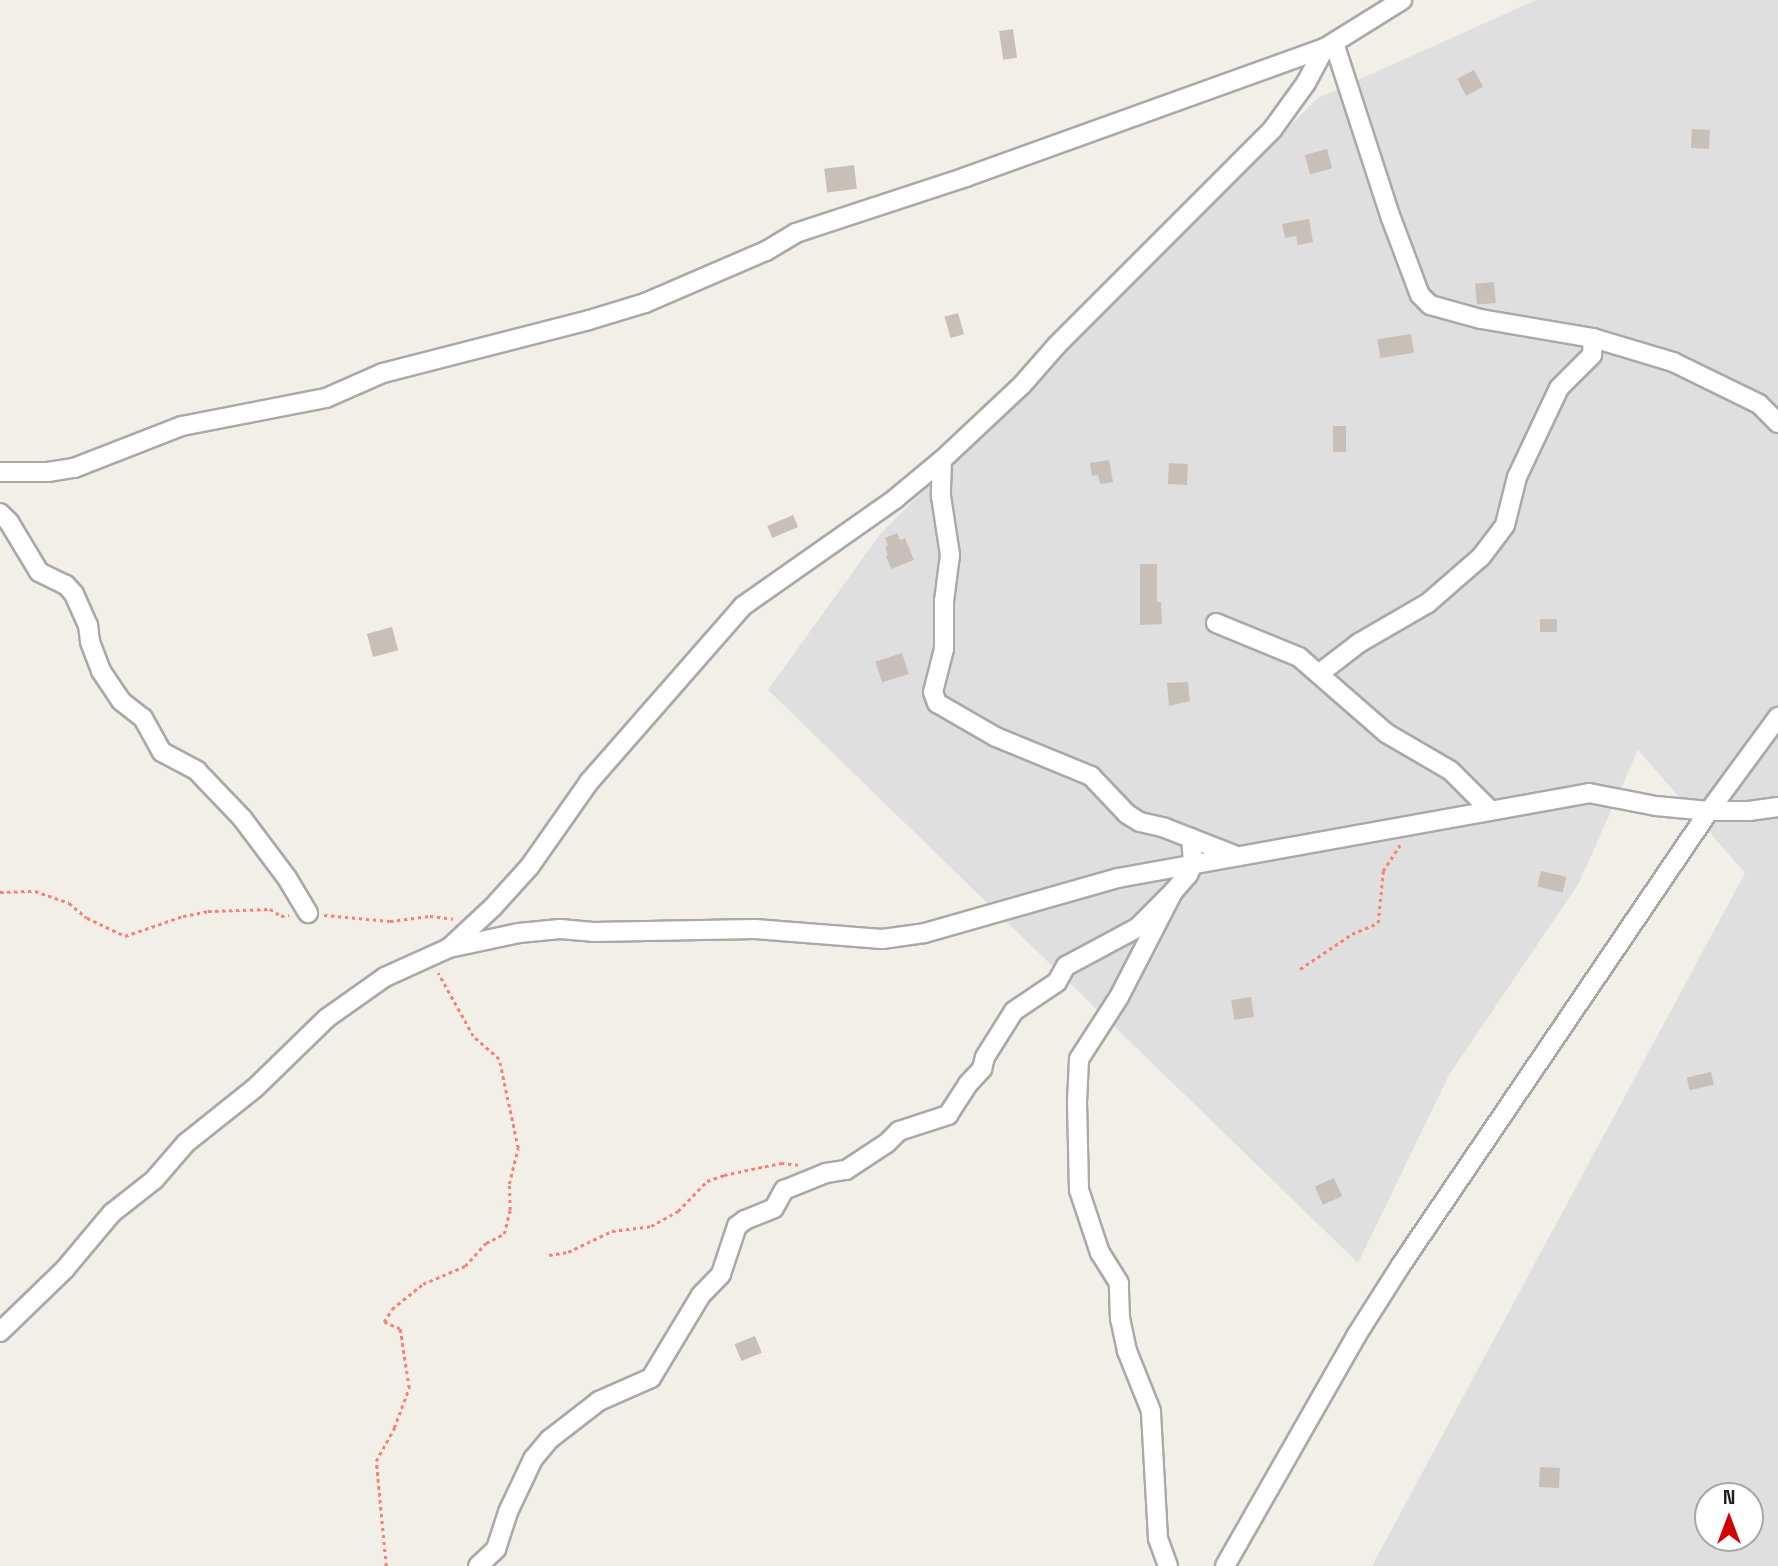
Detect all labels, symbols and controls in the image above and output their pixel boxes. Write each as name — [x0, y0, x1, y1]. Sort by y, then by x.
north arrow — [1694, 1482, 1764, 1552]
text: N — [1723, 1485, 1735, 1510]

